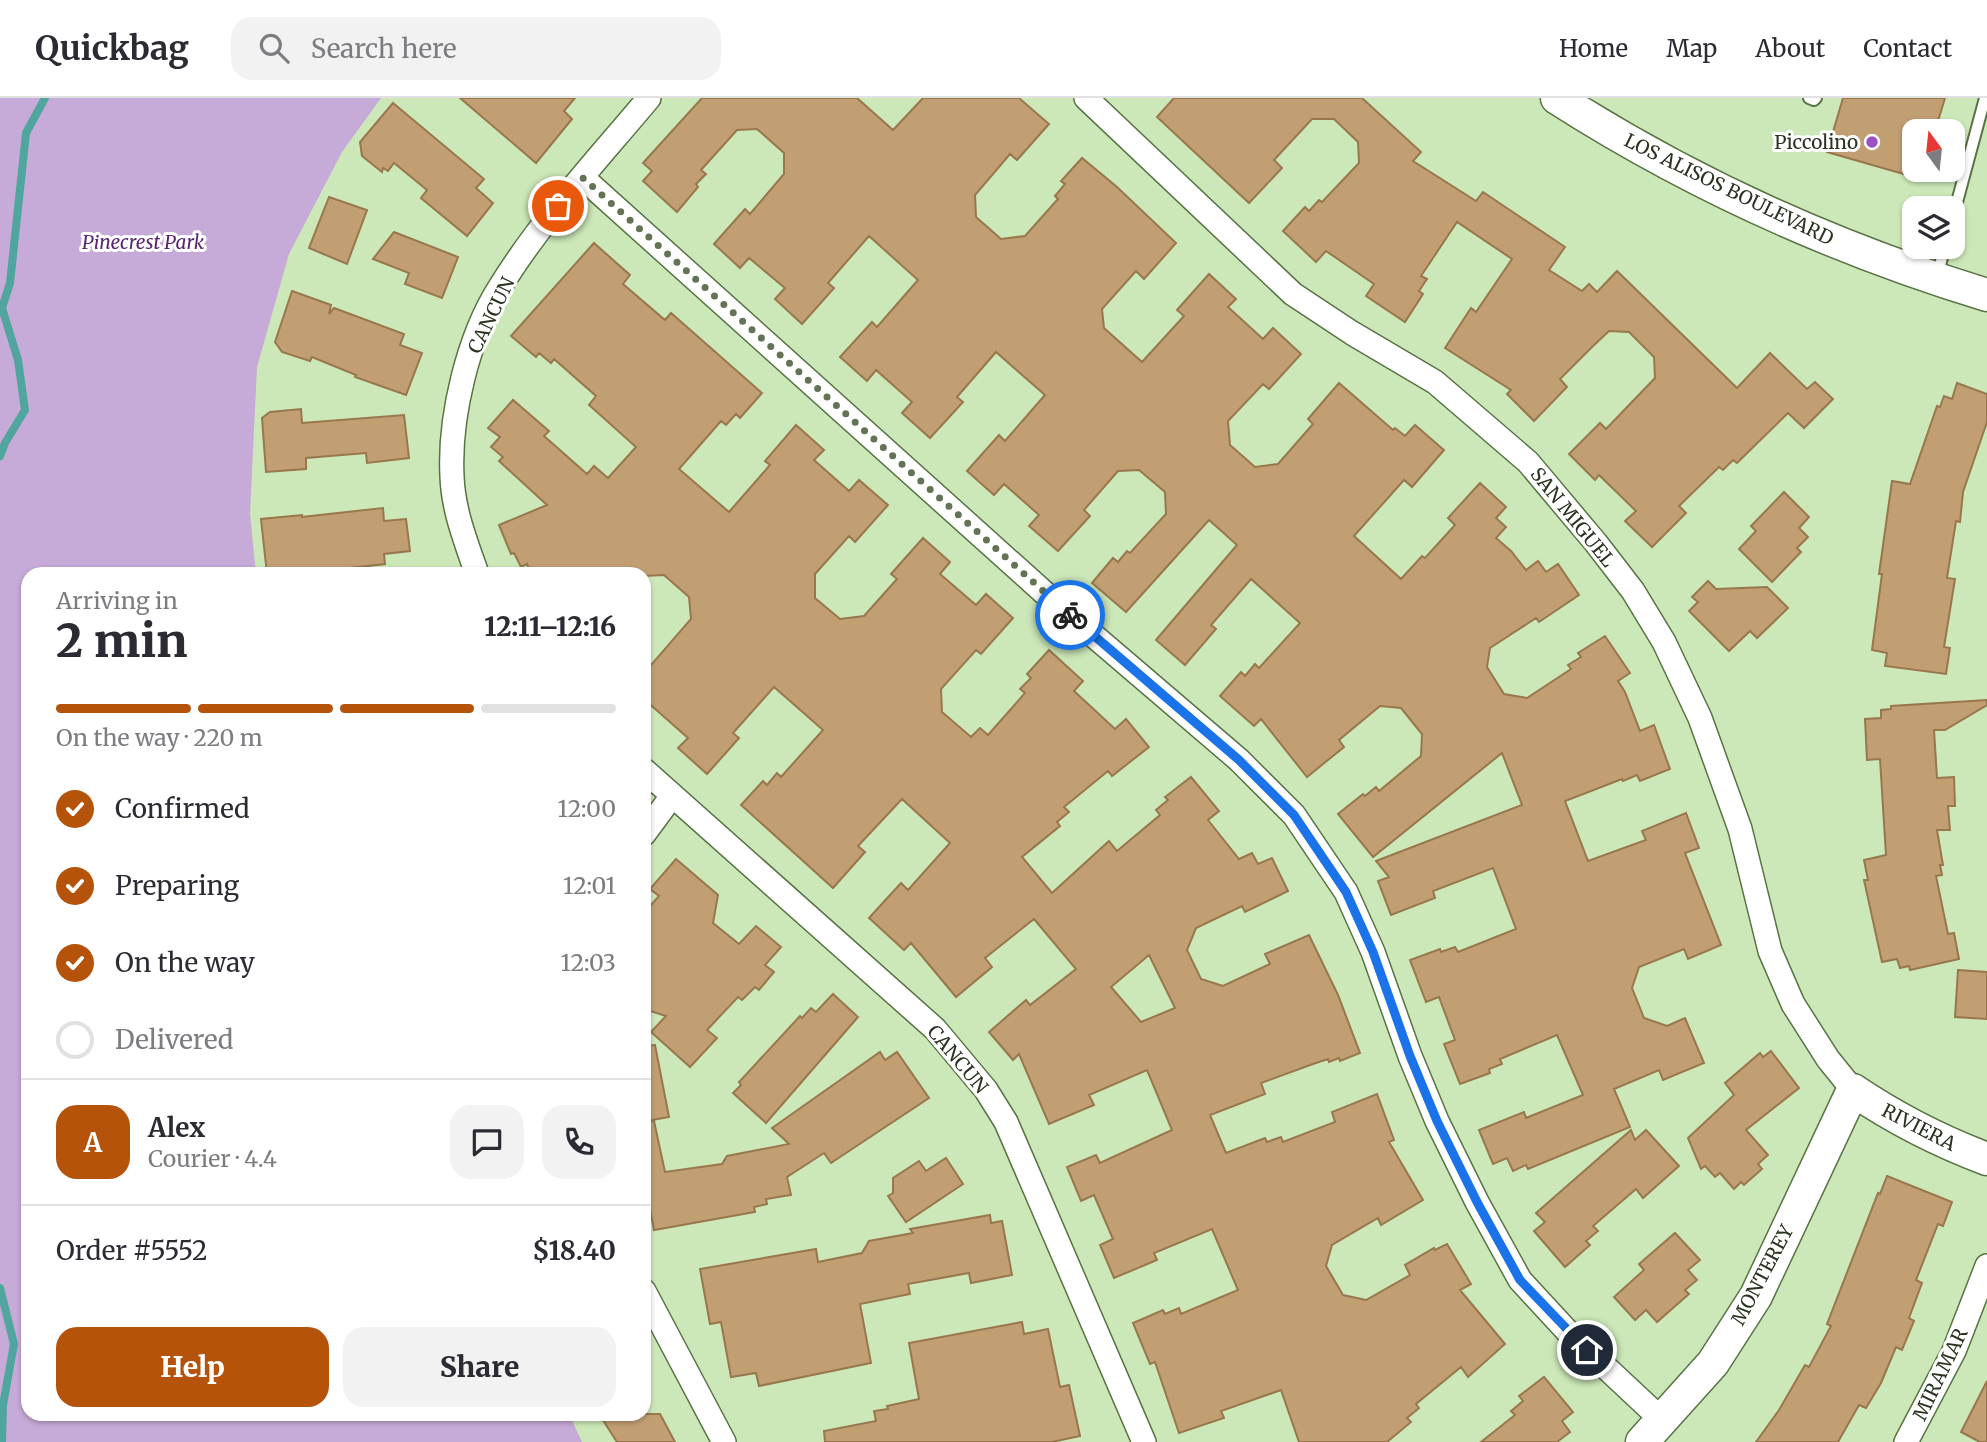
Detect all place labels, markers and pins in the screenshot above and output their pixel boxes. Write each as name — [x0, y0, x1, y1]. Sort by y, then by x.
place label: Piccolino — [1774, 130, 1858, 154]
marker: Piccolino — [1864, 134, 1880, 150]
pin — [528, 176, 588, 236]
pin — [1557, 1320, 1617, 1380]

